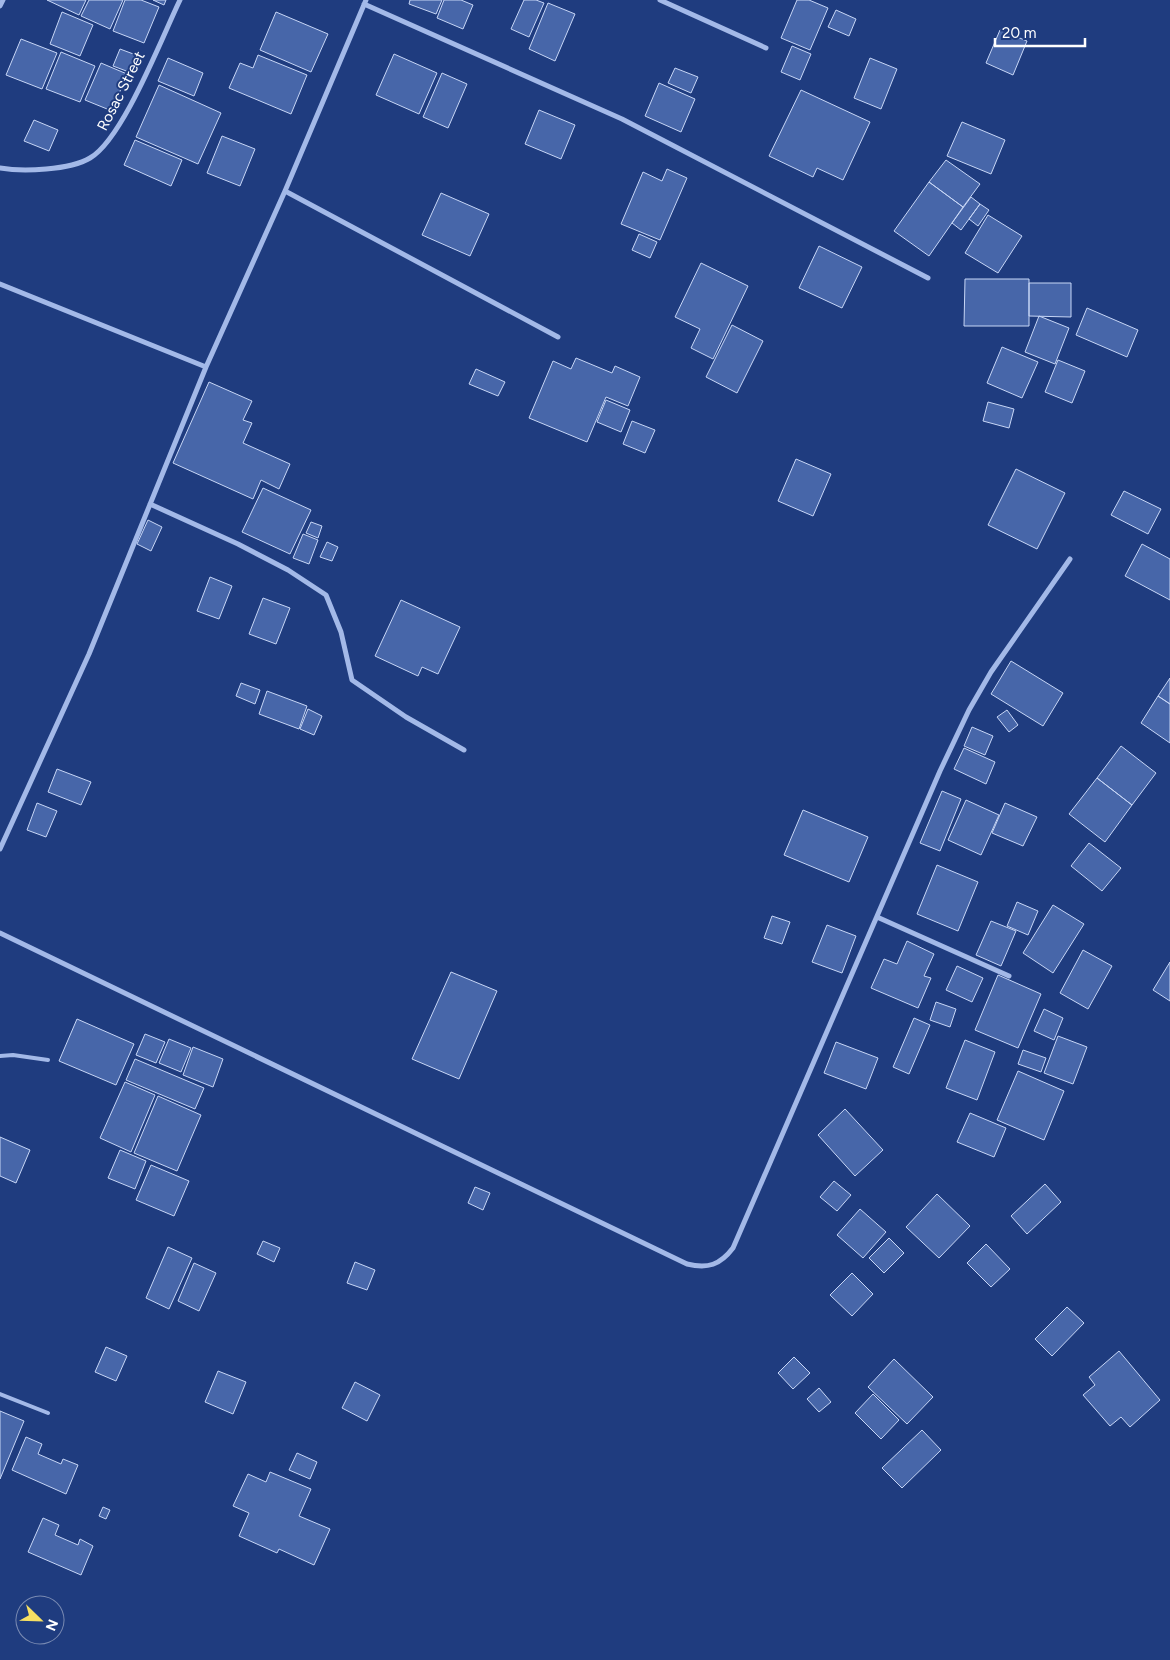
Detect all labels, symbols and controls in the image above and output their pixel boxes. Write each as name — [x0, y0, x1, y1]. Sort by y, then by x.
scale bar — [995, 15, 1085, 47]
text: 20 m — [1002, 24, 1036, 42]
street label: Rosac Street — [93, 48, 149, 134]
north arrow — [15, 1595, 65, 1645]
text: N — [42, 1617, 61, 1633]

